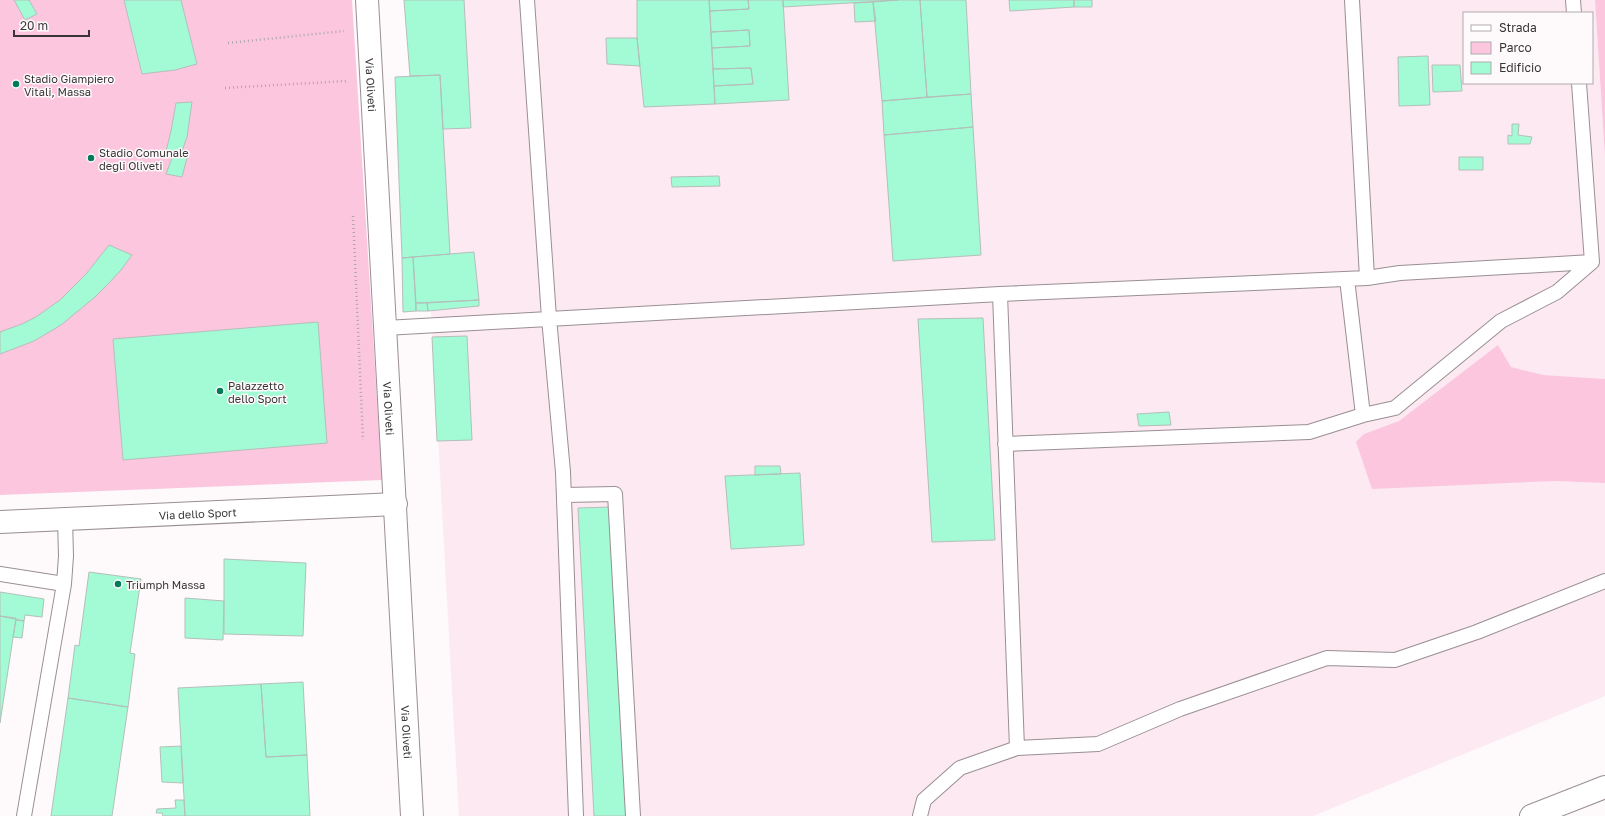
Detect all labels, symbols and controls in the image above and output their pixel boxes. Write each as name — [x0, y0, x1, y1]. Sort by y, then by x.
scale bar — [14, 12, 89, 38]
legend — [1463, 12, 1593, 84]
text: 20 m — [20, 18, 48, 33]
text: Strada — [1499, 20, 1537, 35]
text: Parco — [1499, 40, 1532, 55]
street label: Via Oliveti — [364, 58, 380, 112]
text: Edificio — [1499, 60, 1541, 75]
place label: Stadio Giampiero Vitali, Massa — [24, 72, 114, 98]
marker: Stadio Giampiero Vitali, Massa — [11, 79, 21, 89]
place label: Stadio Comunale degli Oliveti — [99, 146, 189, 172]
marker: Stadio Comunale degli Oliveti — [86, 153, 96, 163]
place label: Palazzetto dello Sport — [228, 379, 287, 405]
street label: Via Oliveti — [382, 381, 397, 436]
marker: Palazzetto dello Sport — [215, 386, 225, 396]
street label: Via dello Sport — [158, 505, 237, 521]
place label: Triumph Massa — [126, 578, 205, 591]
marker: Triumph Massa — [113, 579, 123, 589]
street label: Via Oliveti — [399, 705, 415, 759]

